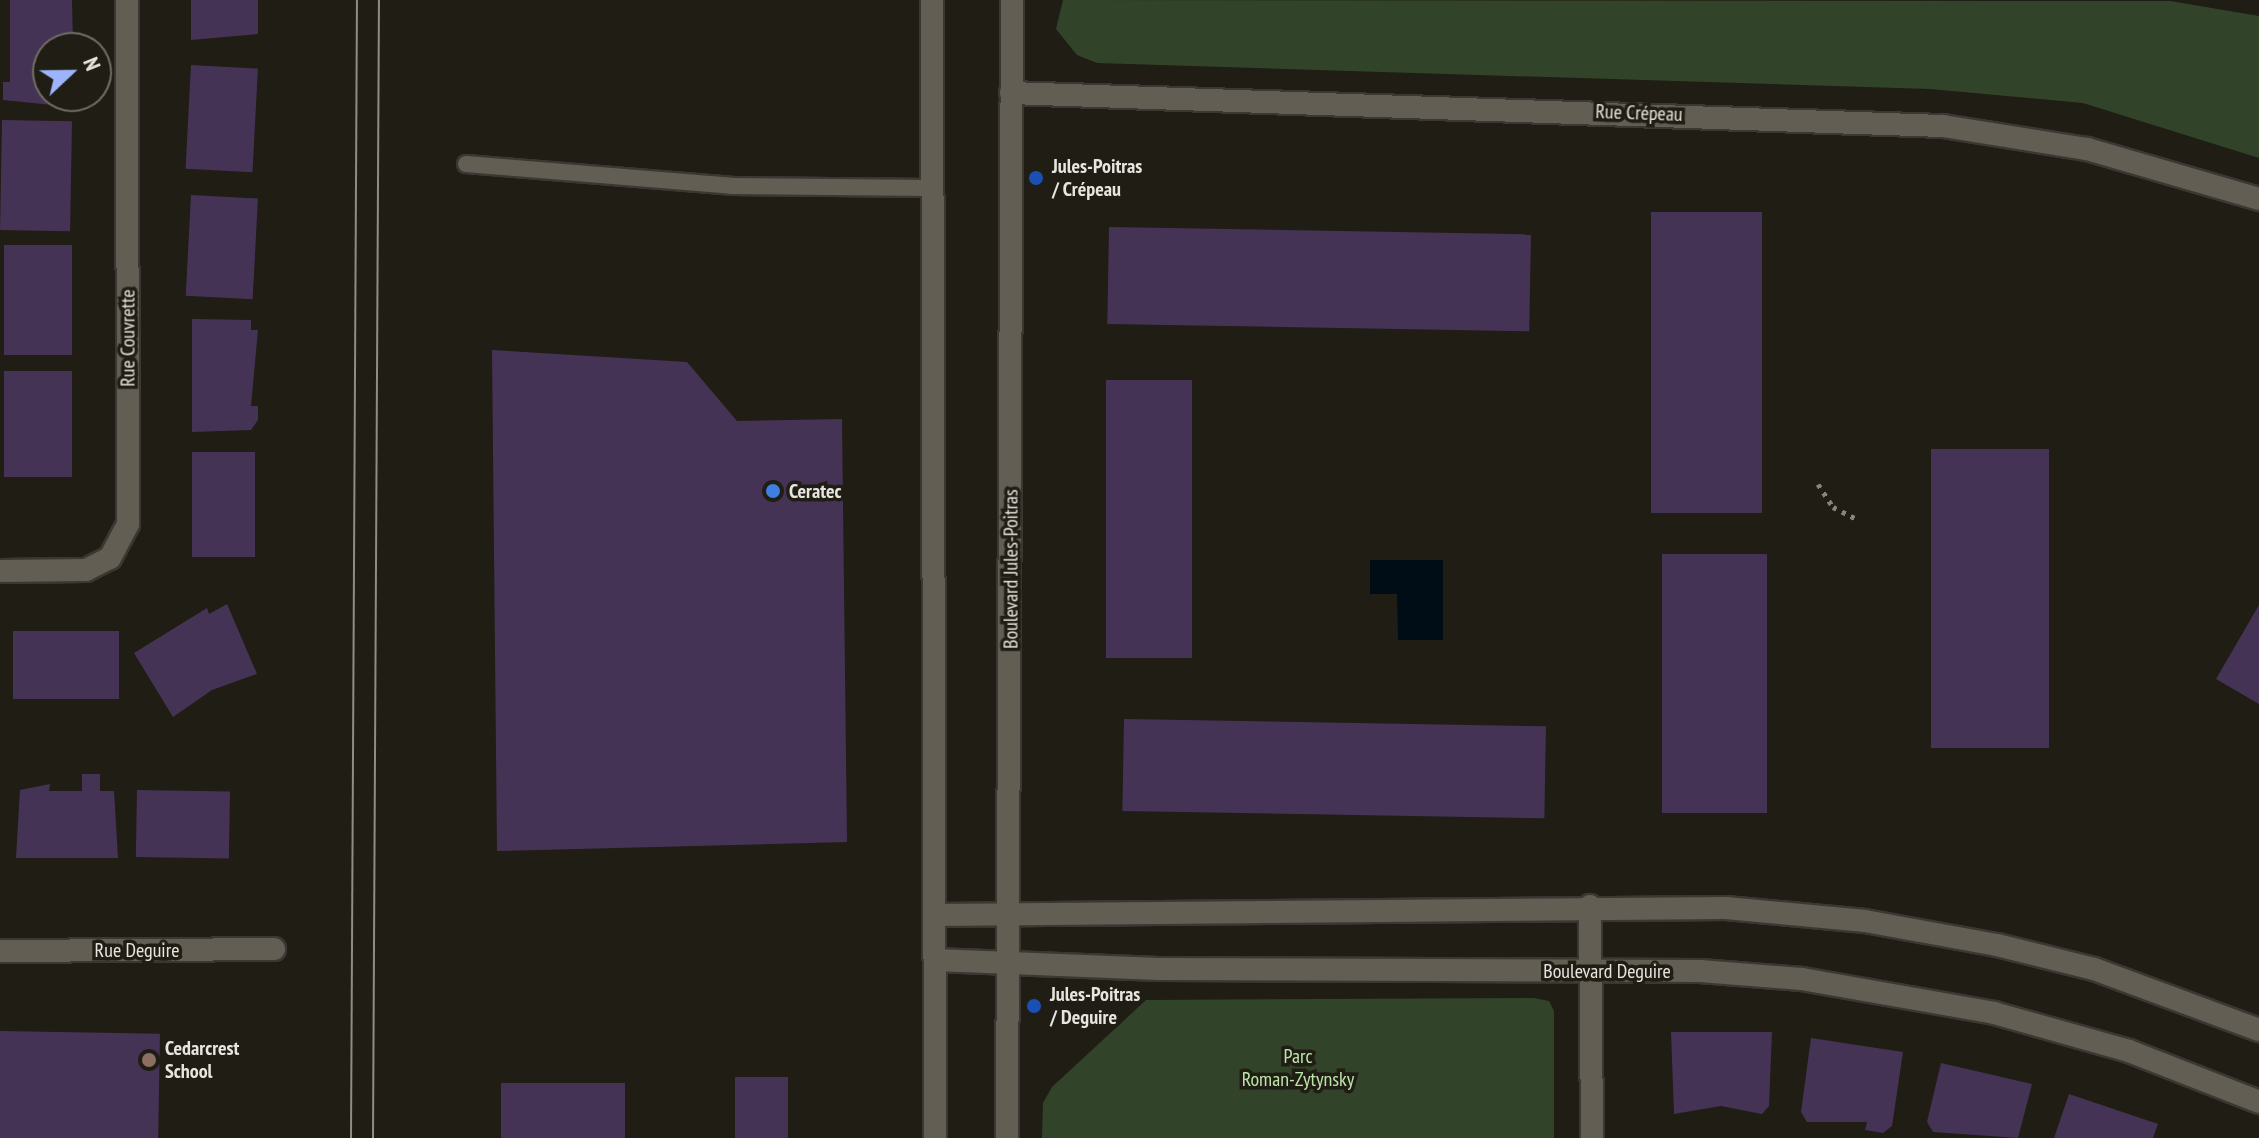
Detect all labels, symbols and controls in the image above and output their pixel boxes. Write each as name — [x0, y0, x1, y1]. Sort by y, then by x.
north arrow — [32, 32, 112, 112]
text: N — [77, 53, 108, 75]
street label: Rue Crépeau — [1595, 99, 1683, 127]
place label: Jules-Poitras / Crépeau — [1052, 154, 1142, 201]
marker: Jules-Poitras / Crépeau — [1027, 169, 1045, 187]
street label: Rue Couvrette — [116, 289, 140, 387]
place label: Ceratec — [789, 479, 842, 503]
marker: Ceratec — [764, 482, 782, 500]
street label: Boulevard Jules-Poitras — [999, 489, 1023, 649]
street label: Rue Deguire — [95, 938, 179, 962]
street label: Boulevard Deguire — [1543, 959, 1671, 983]
place label: Jules-Poitras / Deguire — [1050, 982, 1140, 1029]
marker: Jules-Poitras / Deguire — [1025, 997, 1043, 1015]
place label: Cedarcrest School — [165, 1036, 239, 1083]
park label: Parc Roman-Zytynsky — [1242, 1045, 1354, 1092]
marker: Cedarcrest School — [140, 1051, 158, 1069]

